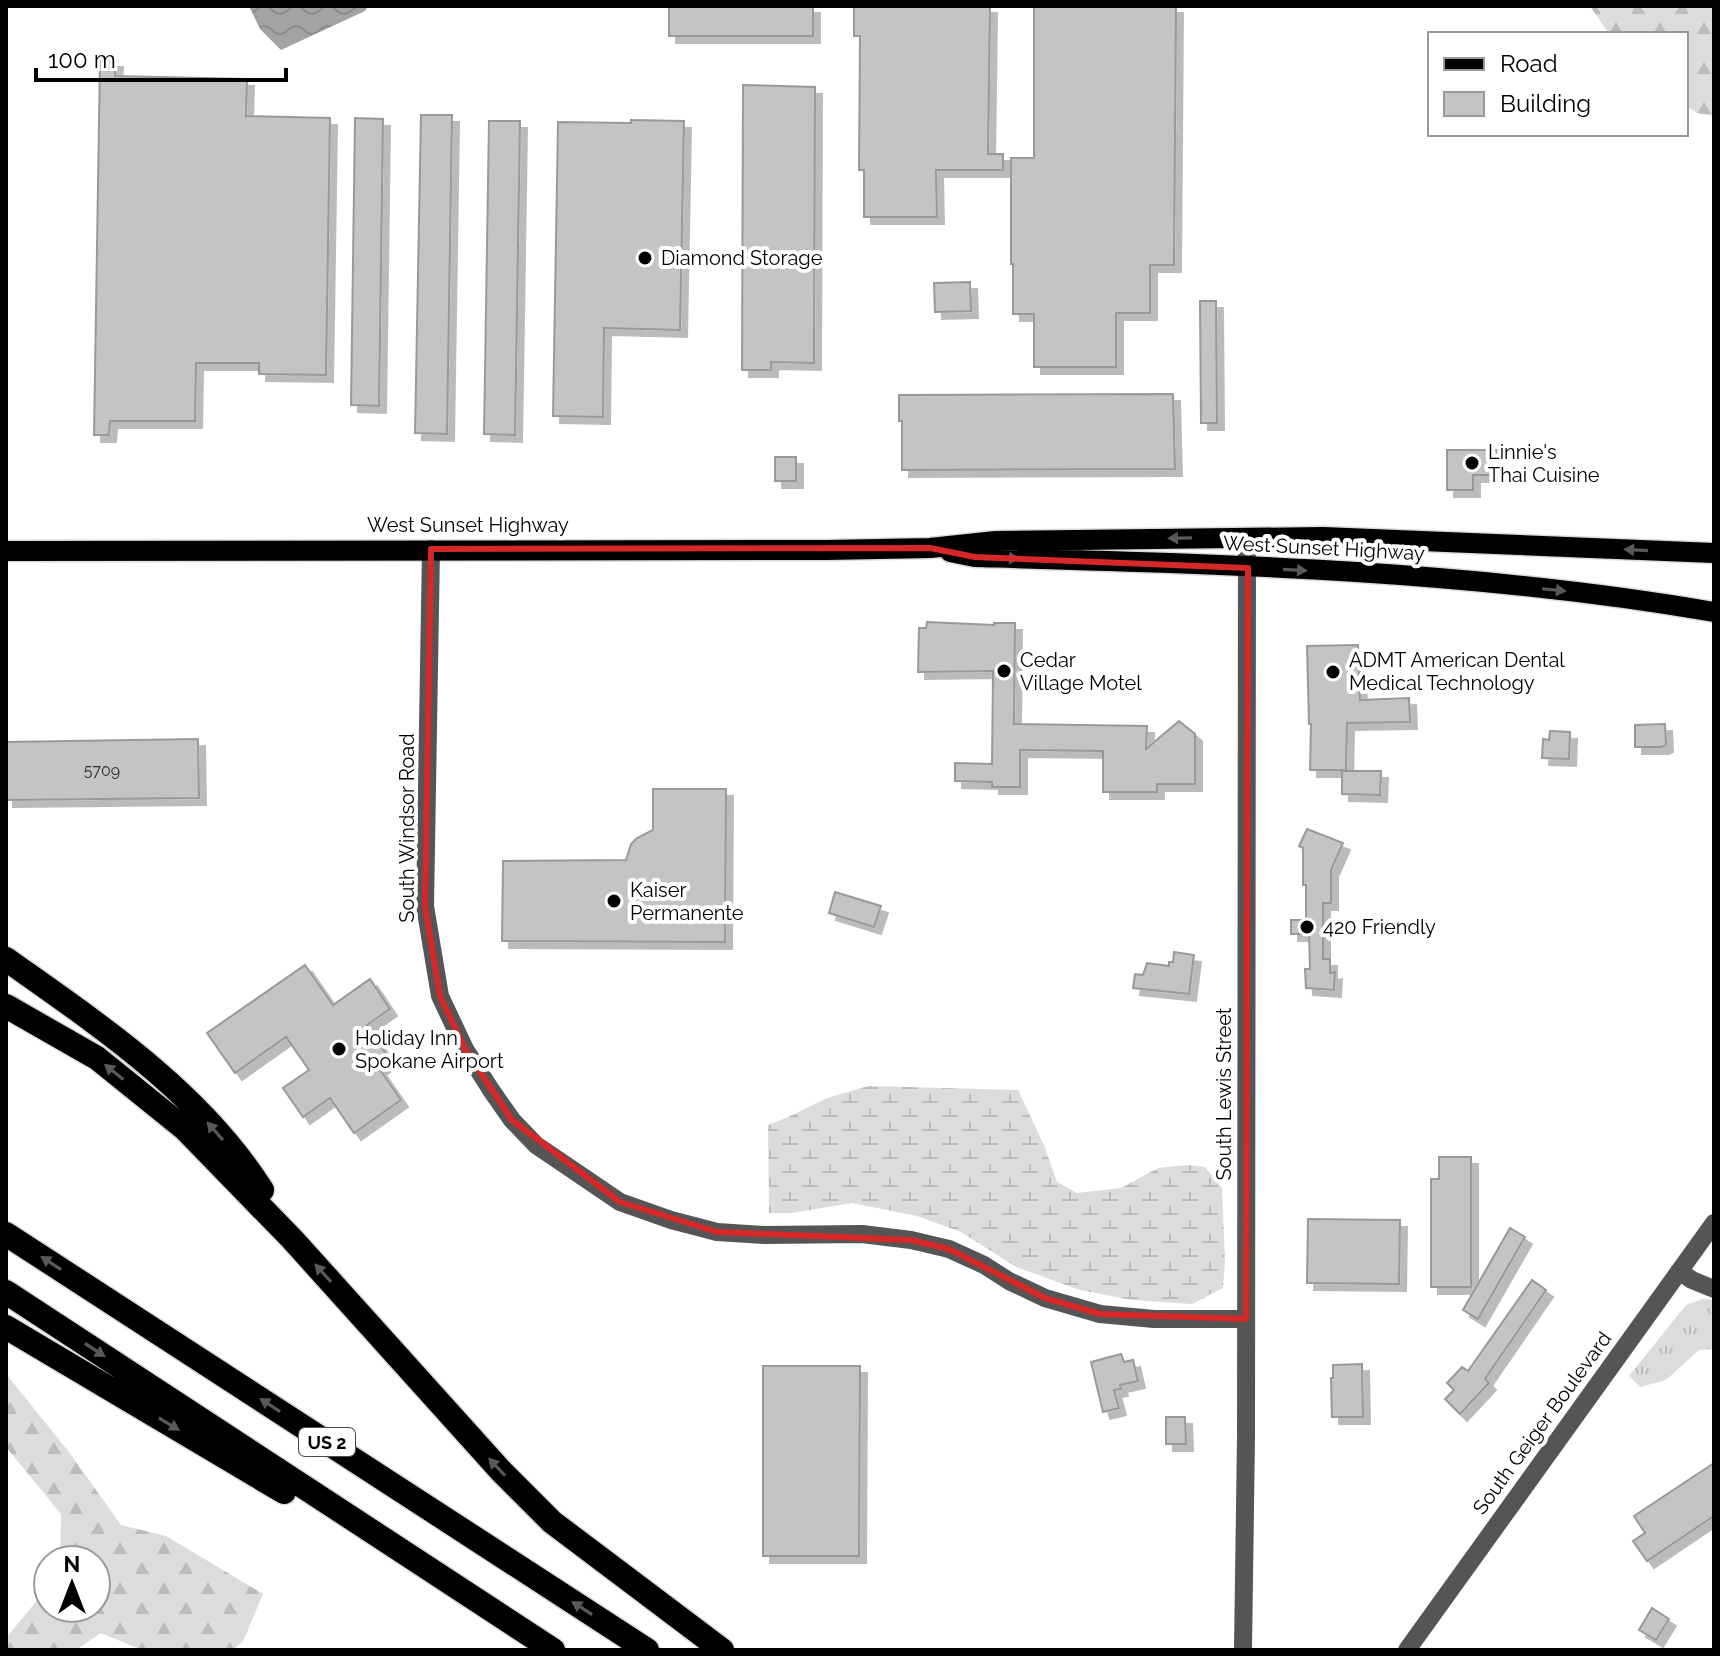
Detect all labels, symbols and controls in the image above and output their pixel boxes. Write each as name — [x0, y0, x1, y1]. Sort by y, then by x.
scale bar — [36, 32, 286, 82]
legend — [1428, 32, 1688, 136]
text: 100 m — [48, 45, 116, 74]
text: Road — [1500, 49, 1558, 78]
text: Building — [1500, 89, 1591, 118]
place label: Diamond Storage — [661, 246, 823, 270]
marker: Diamond Storage — [636, 249, 654, 267]
place label: Linnie's Thai Cuisine — [1488, 440, 1600, 487]
marker: Linnie's Thai Cuisine — [1463, 454, 1481, 472]
street label: West Sunset Highway — [367, 513, 569, 537]
street label: West Sunset Highway — [1223, 531, 1426, 565]
one-way arrow — [1167, 532, 1192, 545]
one-way arrow — [1623, 544, 1648, 557]
one-way arrow — [995, 552, 1020, 565]
one-way arrow — [1283, 564, 1308, 577]
one-way arrow — [1542, 584, 1567, 597]
place label: Cedar Village Motel — [1020, 648, 1142, 695]
place label: ADMT American Dental Medical Technology — [1349, 648, 1565, 695]
marker: Cedar Village Motel — [995, 662, 1013, 680]
marker: ADMT American Dental Medical Technology — [1324, 663, 1342, 681]
street label: South Windsor Road — [395, 733, 419, 923]
house number: 5709 — [84, 761, 120, 780]
place label: Kaiser Permanente — [630, 878, 744, 925]
marker: Kaiser Permanente — [605, 892, 623, 910]
place label: 420 Friendly — [1323, 915, 1436, 939]
marker: 420 Friendly — [1298, 918, 1316, 936]
street label: South Lewis Street — [1212, 1007, 1236, 1181]
place label: Holiday Inn Spokane Airport — [355, 1026, 504, 1073]
marker: Holiday Inn Spokane Airport — [330, 1040, 348, 1058]
one-way arrow — [104, 1064, 124, 1081]
one-way arrow — [207, 1121, 225, 1140]
one-way arrow — [41, 1256, 62, 1271]
one-way arrow — [315, 1264, 333, 1283]
street label: South Geiger Boulevard — [1468, 1327, 1616, 1519]
one-way arrow — [84, 1342, 105, 1357]
one-way arrow — [259, 1398, 280, 1413]
one-way arrow — [158, 1417, 180, 1431]
road number: US 2 — [299, 1428, 355, 1456]
one-way arrow — [489, 1457, 507, 1476]
north arrow — [32, 1544, 112, 1624]
text: N — [64, 1551, 80, 1577]
one-way arrow — [571, 1600, 592, 1615]

